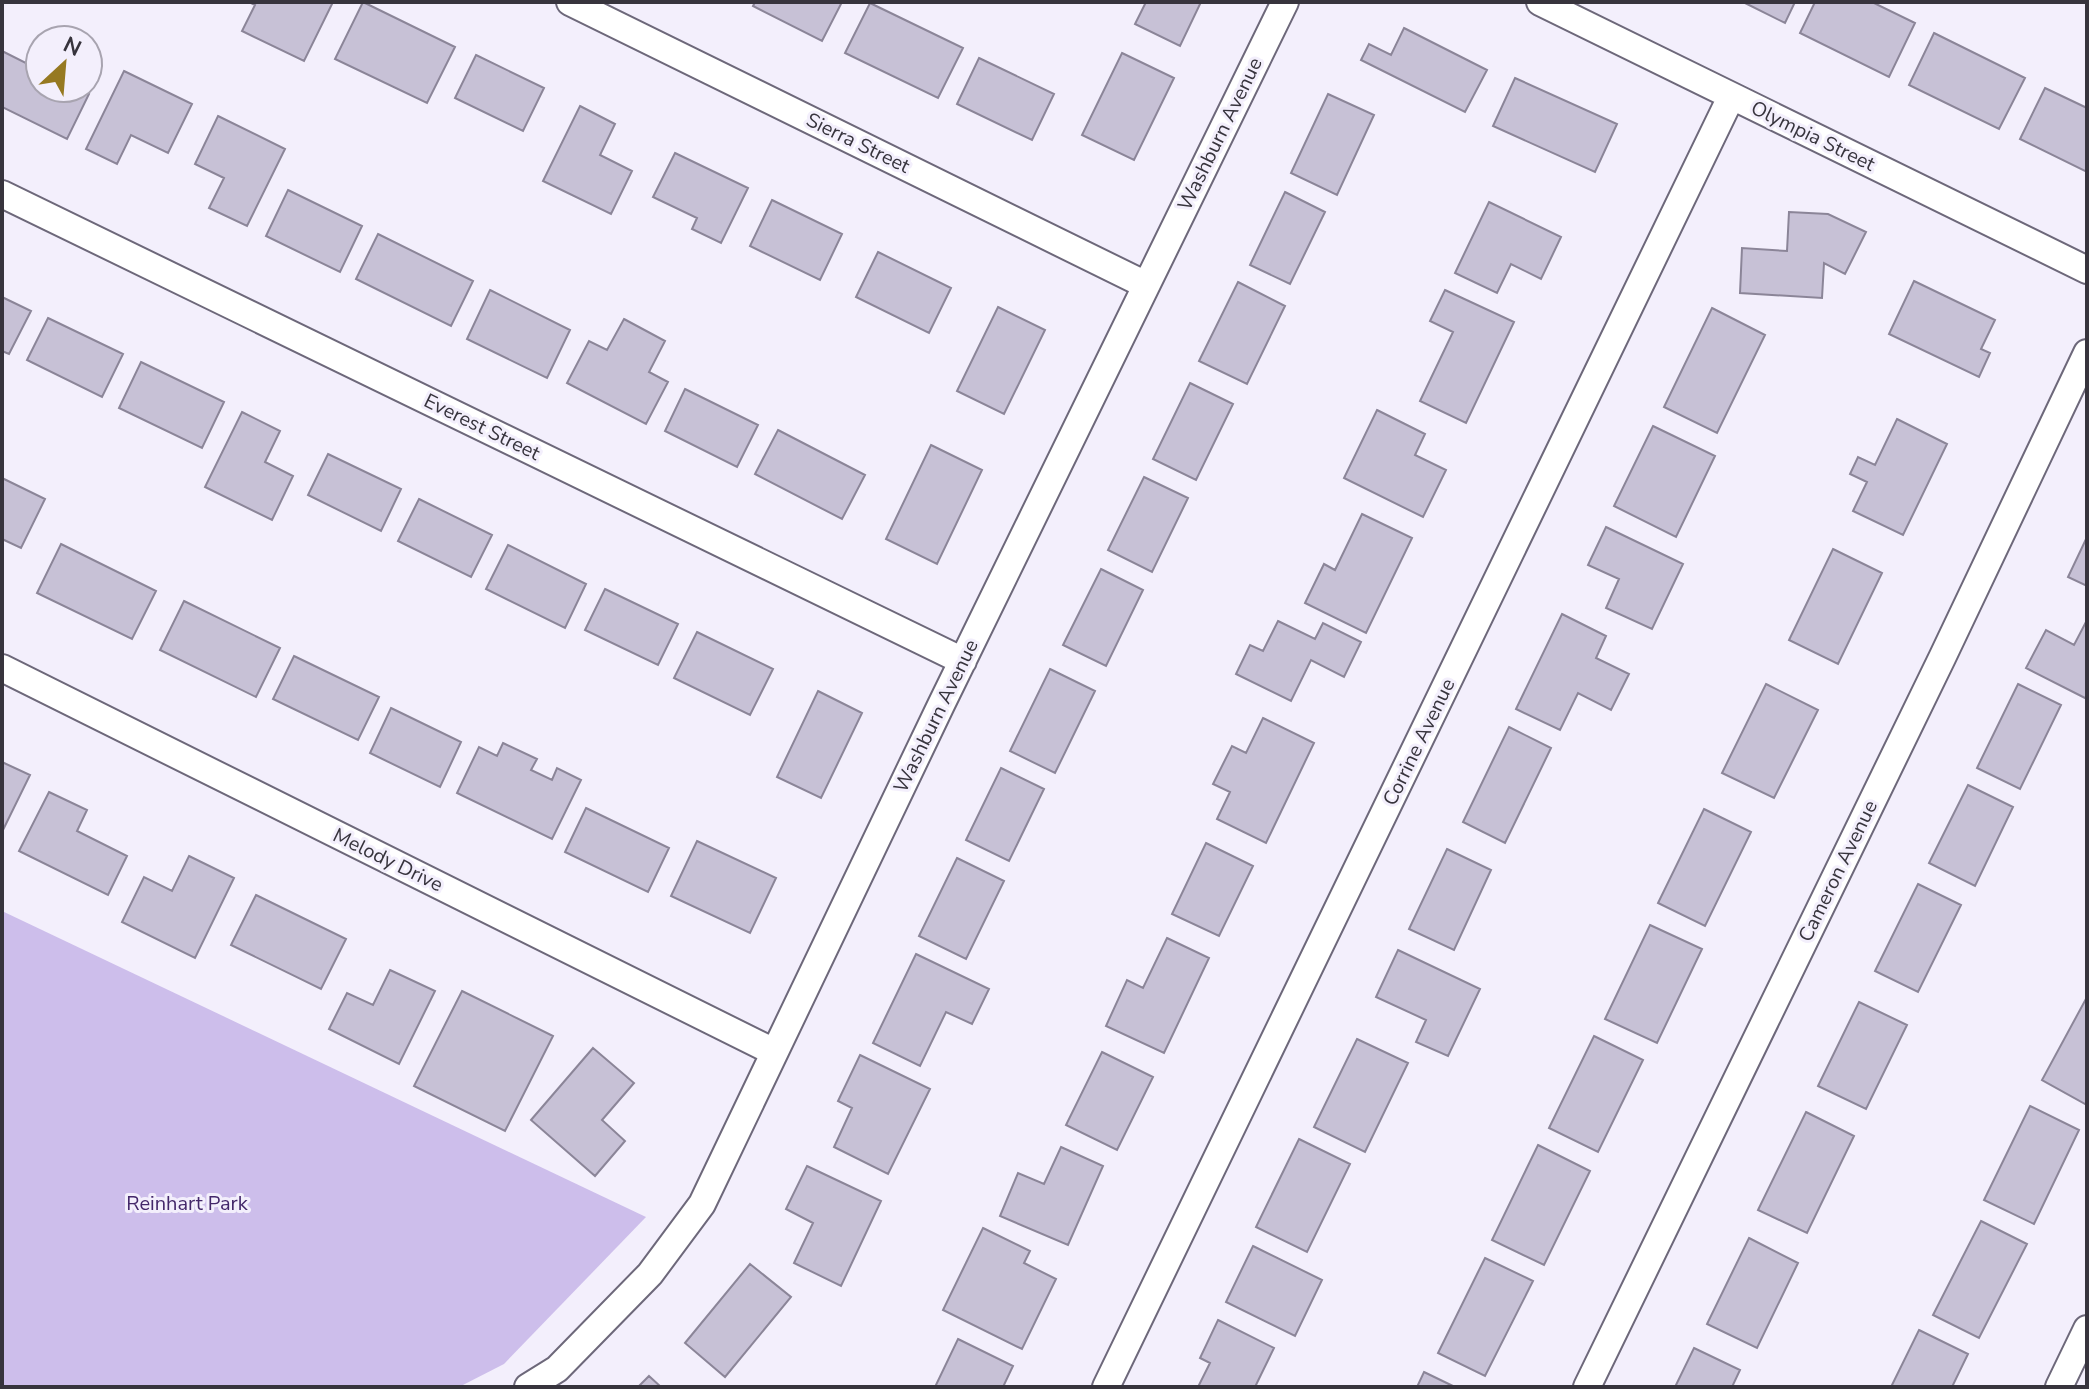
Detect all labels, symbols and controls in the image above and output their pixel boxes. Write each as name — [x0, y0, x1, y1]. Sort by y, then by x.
north arrow — [24, 24, 104, 104]
text: N — [58, 30, 86, 64]
street label: Washburn Avenue — [1171, 53, 1269, 215]
street label: Olympia Street — [1746, 94, 1880, 178]
street label: Sierra Street — [802, 106, 915, 180]
street label: Everest Street — [419, 387, 546, 467]
street label: Washburn Avenue — [887, 635, 985, 797]
street label: Corrine Avenue — [1377, 674, 1461, 810]
street label: Cameron Avenue — [1792, 796, 1884, 946]
street label: Melody Drive — [329, 822, 447, 898]
park label: Reinhart Park — [126, 1190, 249, 1217]

